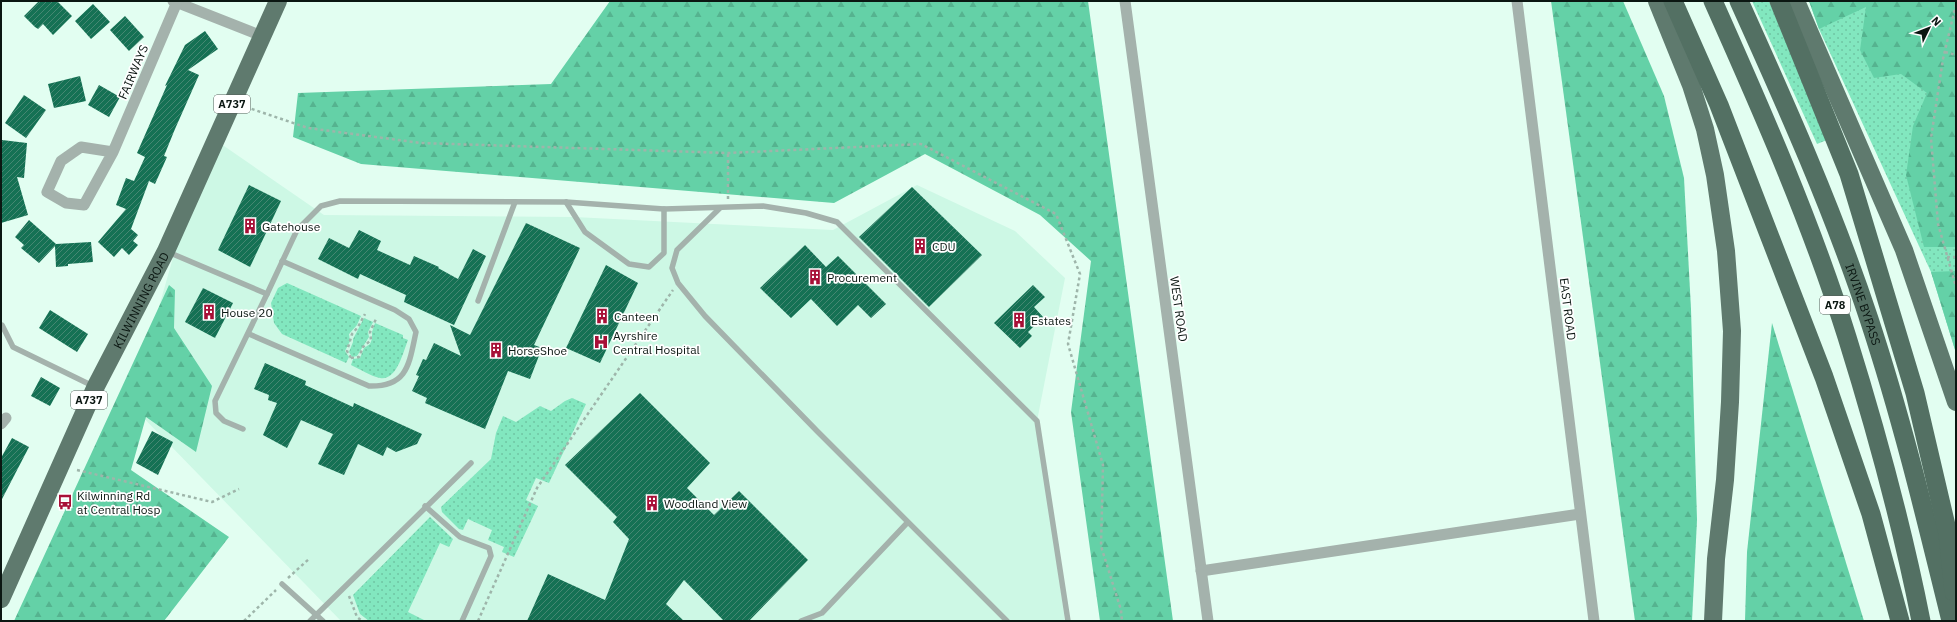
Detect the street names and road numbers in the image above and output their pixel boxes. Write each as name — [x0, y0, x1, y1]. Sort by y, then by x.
street label: FAIRWAYS — [115, 42, 151, 102]
road number: A737 — [214, 95, 250, 113]
street label: KILWINNING ROAD — [109, 249, 172, 351]
street label: IRVINE BYPASS — [1843, 261, 1884, 347]
street label: WEST ROAD — [1167, 275, 1191, 343]
street label: EAST ROAD — [1557, 277, 1579, 341]
road number: A78 — [1820, 296, 1850, 314]
road number: A737 — [71, 391, 107, 409]

